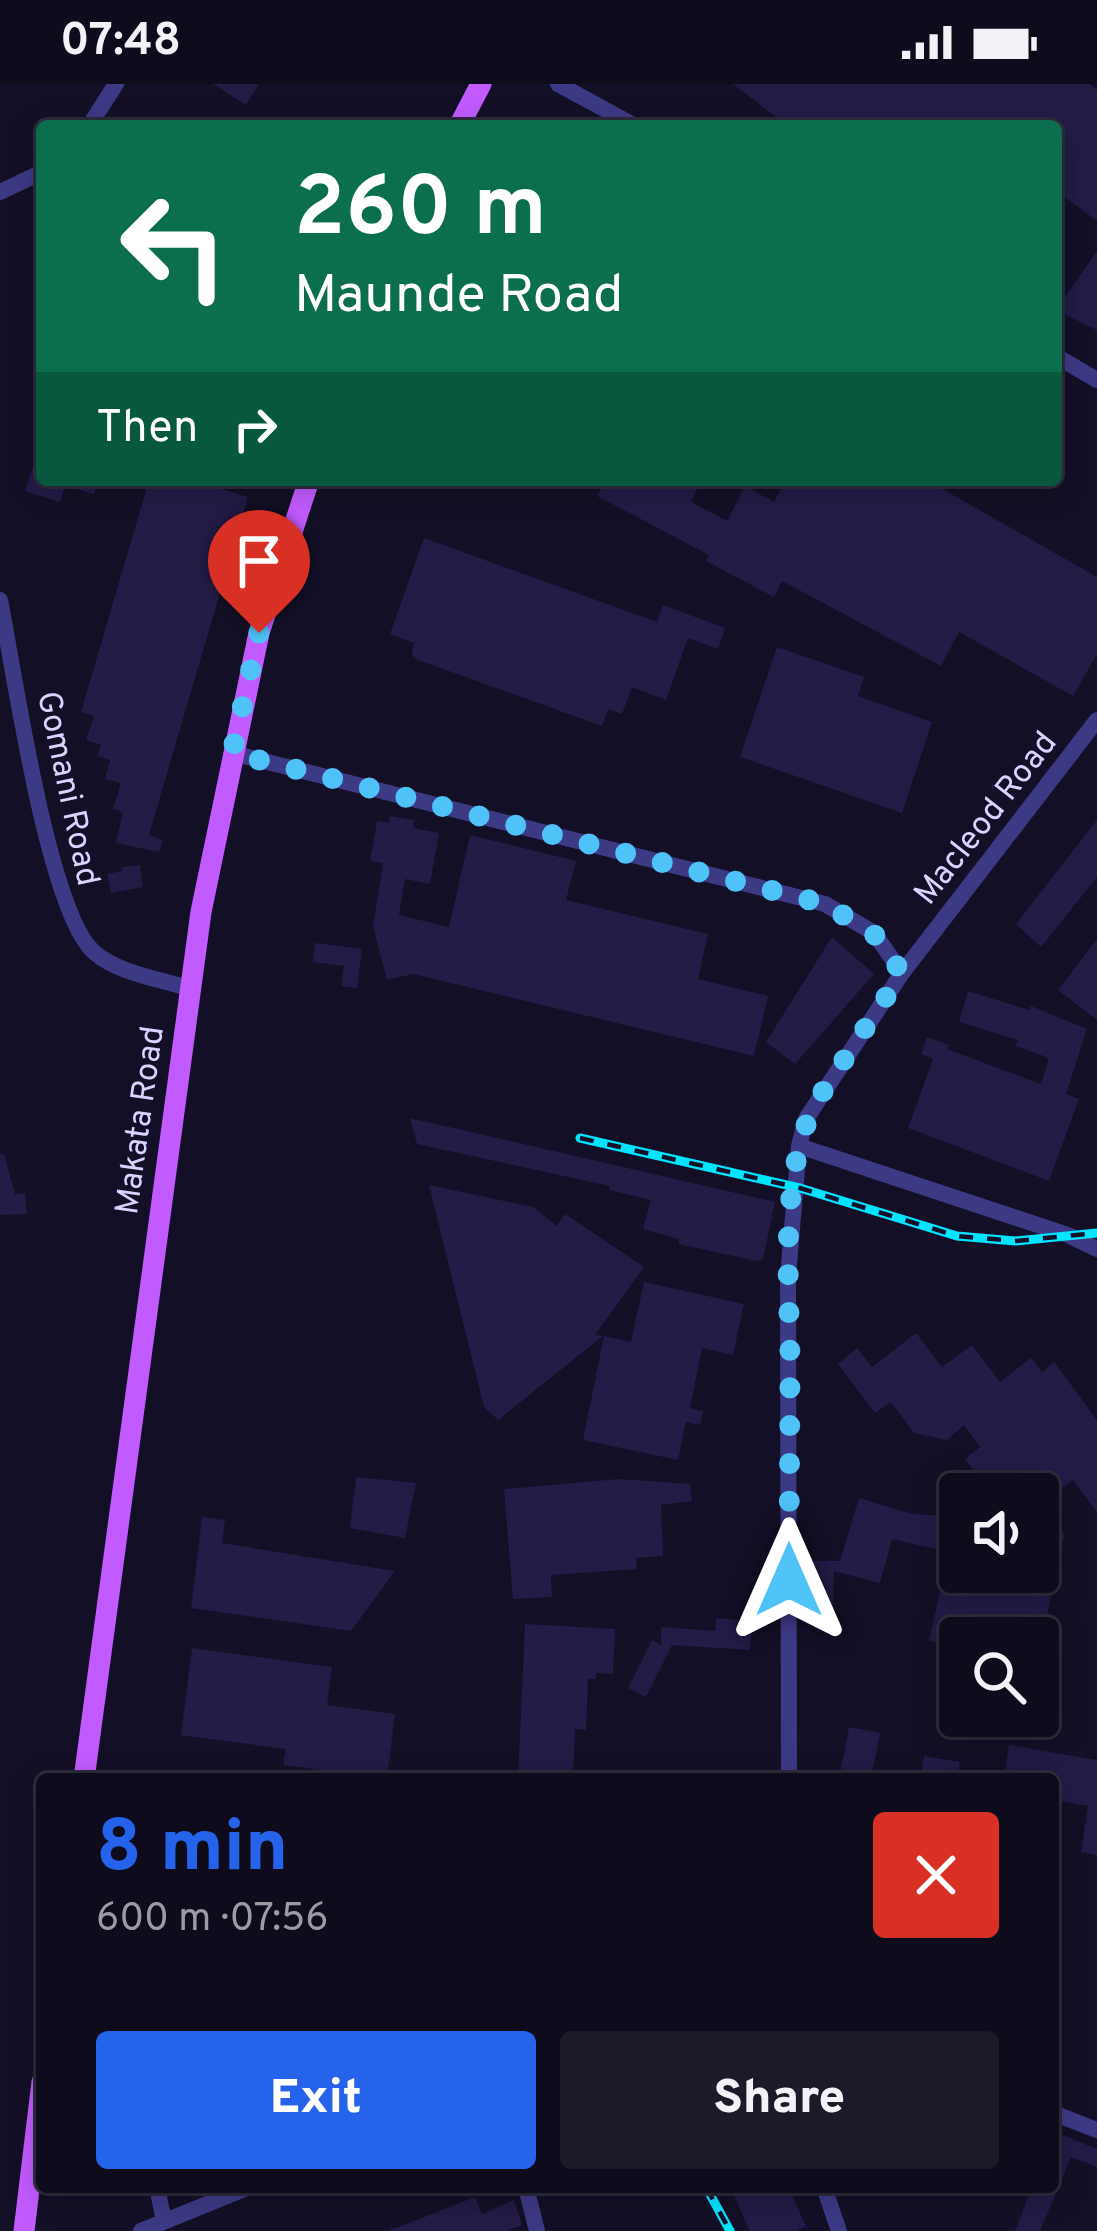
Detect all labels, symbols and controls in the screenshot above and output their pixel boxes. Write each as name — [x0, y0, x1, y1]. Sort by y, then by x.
text: 07:48 — [60, 14, 181, 71]
text: 260 m — [294, 159, 547, 265]
icon: left — [96, 168, 252, 324]
text: Maunde Road — [294, 263, 623, 332]
icon: right — [222, 396, 288, 462]
text: Then — [96, 401, 198, 458]
pin — [208, 510, 310, 633]
icon: arrive — [226, 528, 292, 594]
street label: Gomani Road — [25, 688, 107, 890]
street label: Macleod Road — [906, 724, 1068, 915]
street label: Makata Road — [108, 1023, 176, 1218]
map controls — [939, 1473, 1059, 1737]
button: sound — [939, 1473, 1059, 1593]
position arrow — [726, 1517, 852, 1643]
button: search — [939, 1617, 1059, 1737]
text: 8 min — [96, 1805, 288, 1897]
button: close — [873, 1812, 999, 1938]
text: 600 m · 07:56 — [96, 1896, 329, 1945]
button: Exit — [96, 2031, 536, 2169]
button: Share — [560, 2031, 999, 2169]

